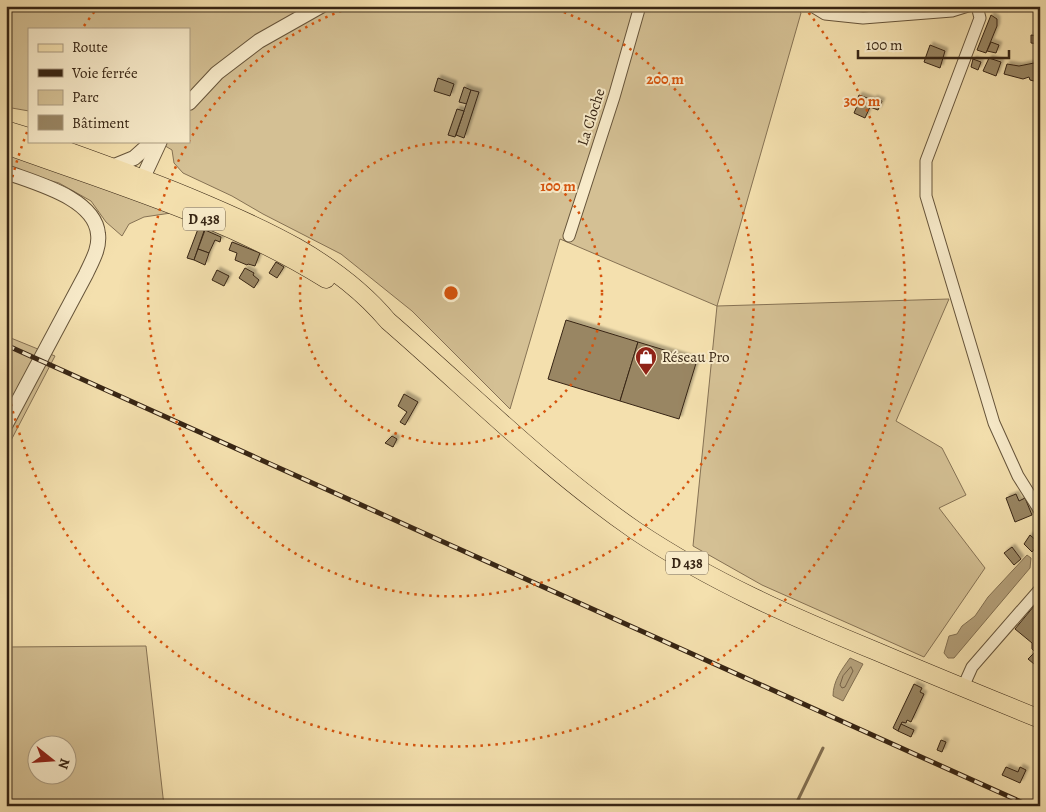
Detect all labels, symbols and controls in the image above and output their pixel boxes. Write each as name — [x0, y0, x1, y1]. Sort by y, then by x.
legend — [28, 28, 190, 142]
scale bar — [858, 28, 1010, 60]
text: 100 m — [866, 35, 903, 55]
text: Route — [72, 37, 108, 57]
text: Voie ferrée — [71, 63, 138, 83]
text: 200 m — [646, 69, 684, 89]
street label: La Cloche — [572, 86, 610, 148]
text: Parc — [72, 87, 99, 107]
text: 300 m — [844, 91, 881, 111]
text: Bâtiment — [72, 113, 130, 133]
text: 100 m — [540, 176, 576, 196]
road number: D 438 — [183, 208, 225, 230]
centre of rings — [442, 284, 460, 302]
shop icon: Réseau Pro — [634, 345, 658, 376]
place label: Réseau Pro — [662, 347, 729, 367]
road number: D 438 — [666, 552, 708, 574]
north arrow — [28, 734, 78, 784]
text: N — [53, 756, 75, 771]

